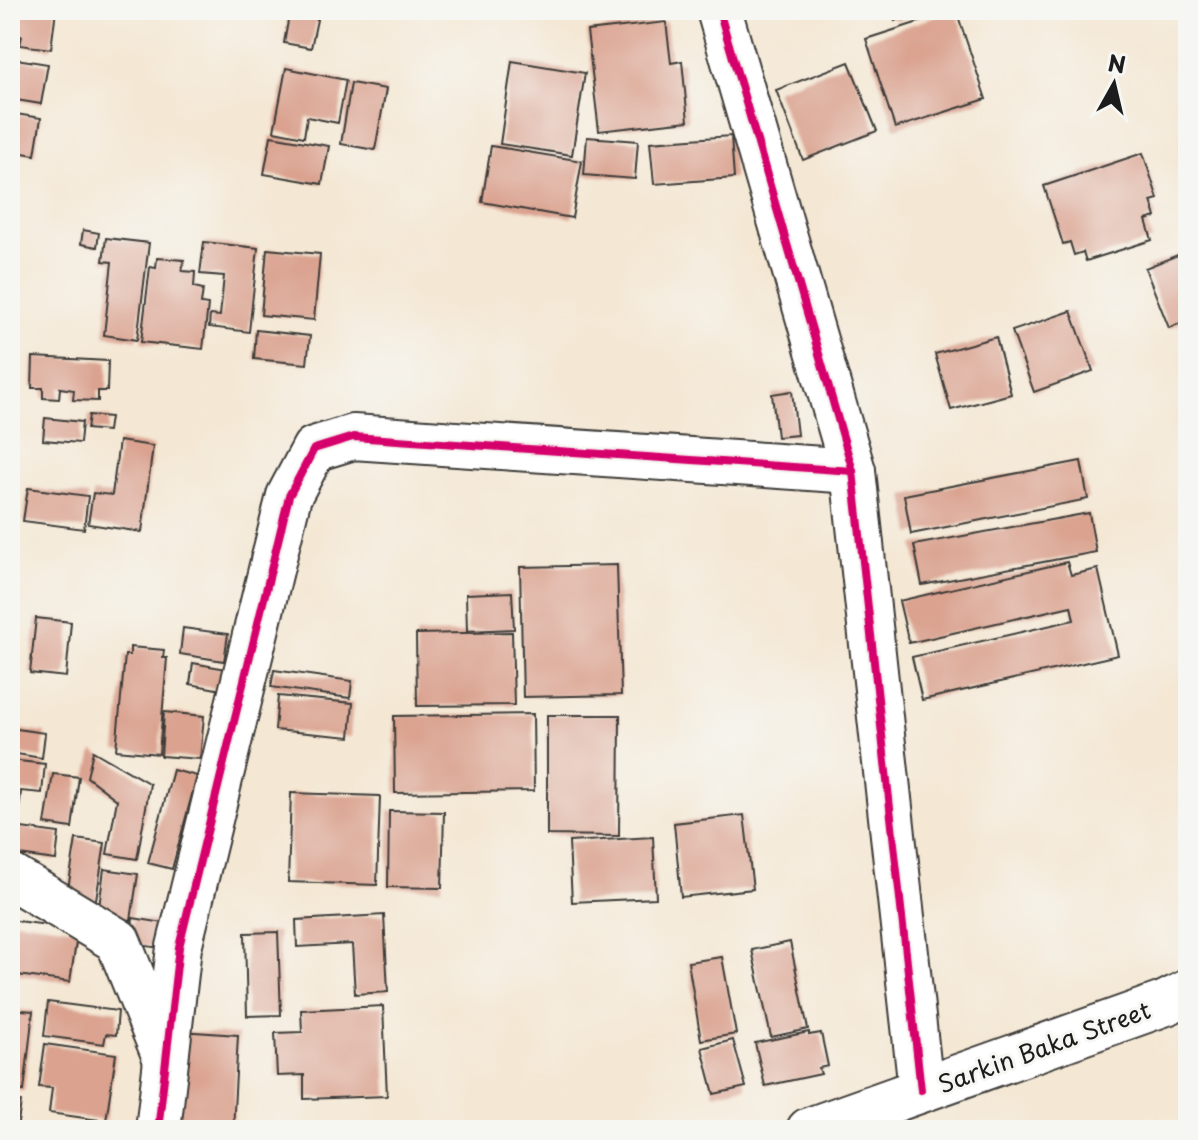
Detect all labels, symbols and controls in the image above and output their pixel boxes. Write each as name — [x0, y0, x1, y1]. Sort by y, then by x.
north arrow — [1074, 44, 1154, 124]
text: N — [1106, 45, 1128, 80]
street label: Sarkin Baka Street — [933, 991, 1155, 1101]

